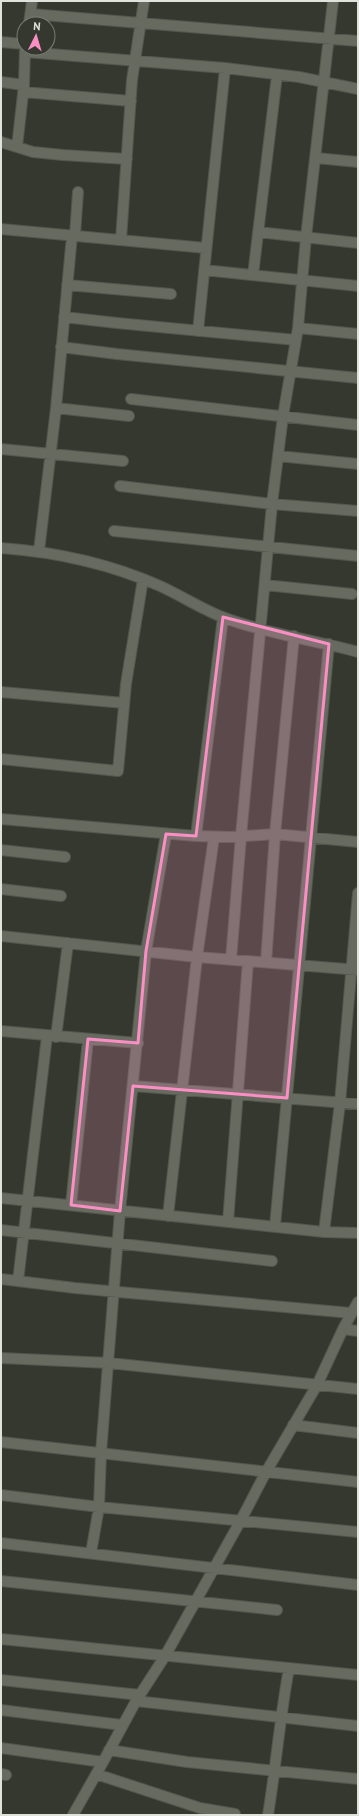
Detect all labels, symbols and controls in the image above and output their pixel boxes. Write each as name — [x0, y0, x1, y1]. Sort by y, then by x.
north arrow — [16, 16, 56, 56]
text: N — [33, 19, 41, 33]

